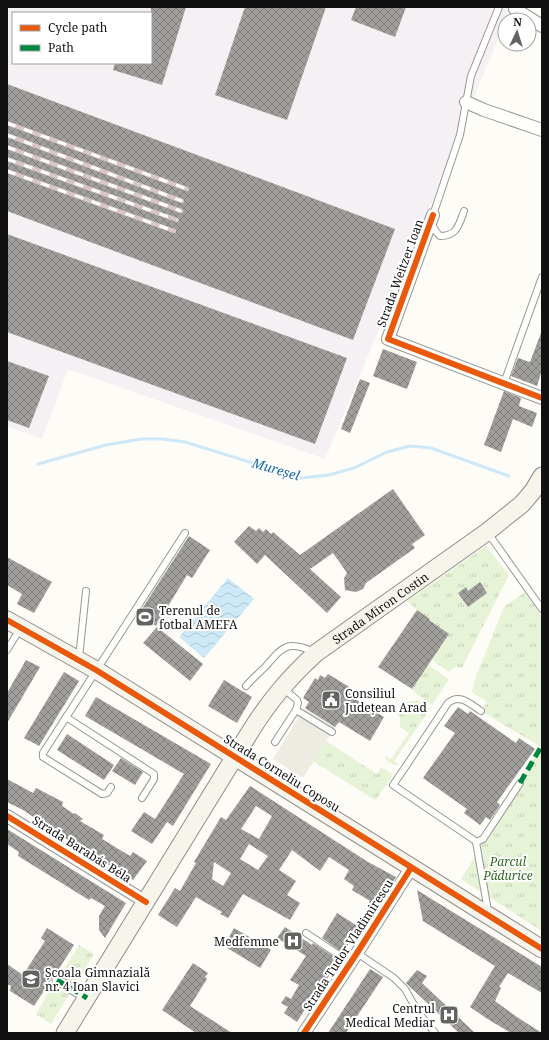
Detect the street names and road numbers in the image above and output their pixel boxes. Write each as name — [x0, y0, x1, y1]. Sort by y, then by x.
street label: Strada Weitzer Ioan — [373, 216, 428, 329]
street label: Strada Miron Costin — [328, 568, 432, 648]
street label: Strada Corneliu Coposu — [221, 730, 344, 816]
street label: Strada Barabás Béla — [29, 811, 135, 887]
street label: Strada Tudor Vladimirescu — [299, 875, 397, 1014]

